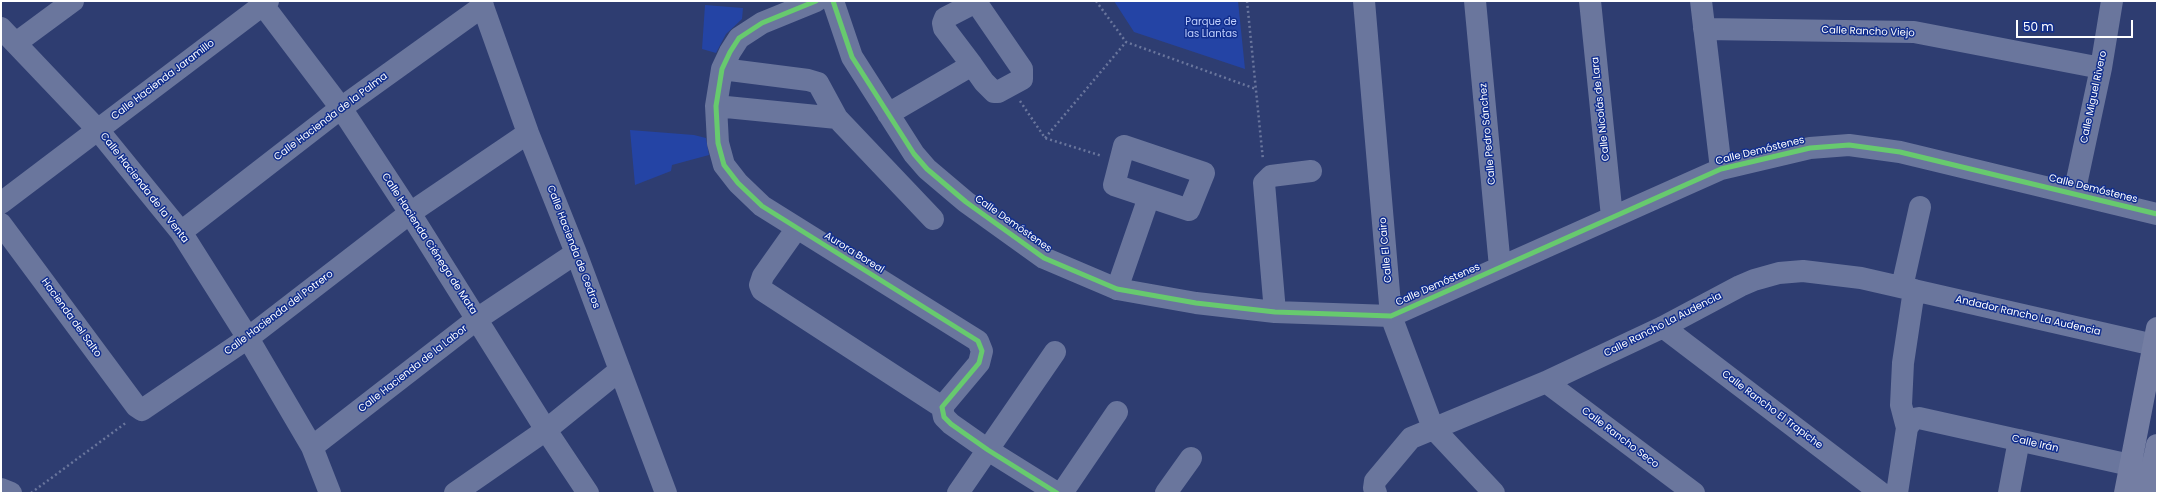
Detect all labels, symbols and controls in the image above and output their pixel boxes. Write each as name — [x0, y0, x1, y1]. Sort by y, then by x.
scale bar — [2018, 12, 2135, 38]
park label: Parque de las Llantas — [1185, 16, 1237, 40]
text: 50 m — [2023, 18, 2054, 35]
street label: Calle Rancho Viejo — [1821, 24, 1915, 40]
street label: Calle Hacienda Jaramillo — [109, 37, 217, 123]
street label: Calle Miguel Rivero — [2078, 50, 2110, 144]
street label: Calle Nicolás de Lara — [1590, 56, 1612, 162]
street label: Calle Hacienda de la Palma — [272, 70, 390, 164]
street label: Calle Pedro Sánchez — [1478, 83, 1498, 185]
street label: Calle Hacienda de la Venta — [97, 131, 191, 245]
street label: Calle Demóstenes — [1714, 134, 1806, 168]
street label: Calle Hacienda Ciénega de Mata — [379, 171, 479, 317]
street label: Calle Demóstenes — [2047, 172, 2139, 206]
street label: Calle Hacienda de Cedros — [544, 184, 602, 310]
street label: Calle Demóstenes — [972, 193, 1054, 255]
street label: Calle El Cairo — [1377, 217, 1395, 283]
street label: Aurora Boreal — [822, 230, 886, 276]
street label: Calle Demóstenes — [1394, 261, 1482, 309]
street label: Calle Hacienda del Potrero — [222, 268, 336, 358]
street label: Hacienda del Salto — [38, 276, 104, 360]
street label: Calle Rancho La Audencia — [1602, 290, 1724, 360]
street label: Andador Rancho La Audencia — [1954, 293, 2102, 339]
street label: Calle Hacienda de la Labor — [356, 323, 470, 415]
street label: Calle Rancho El Trapiche — [1719, 368, 1825, 452]
street label: Calle Rancho Seco — [1579, 405, 1661, 471]
street label: Calle Irán — [2010, 433, 2060, 455]

